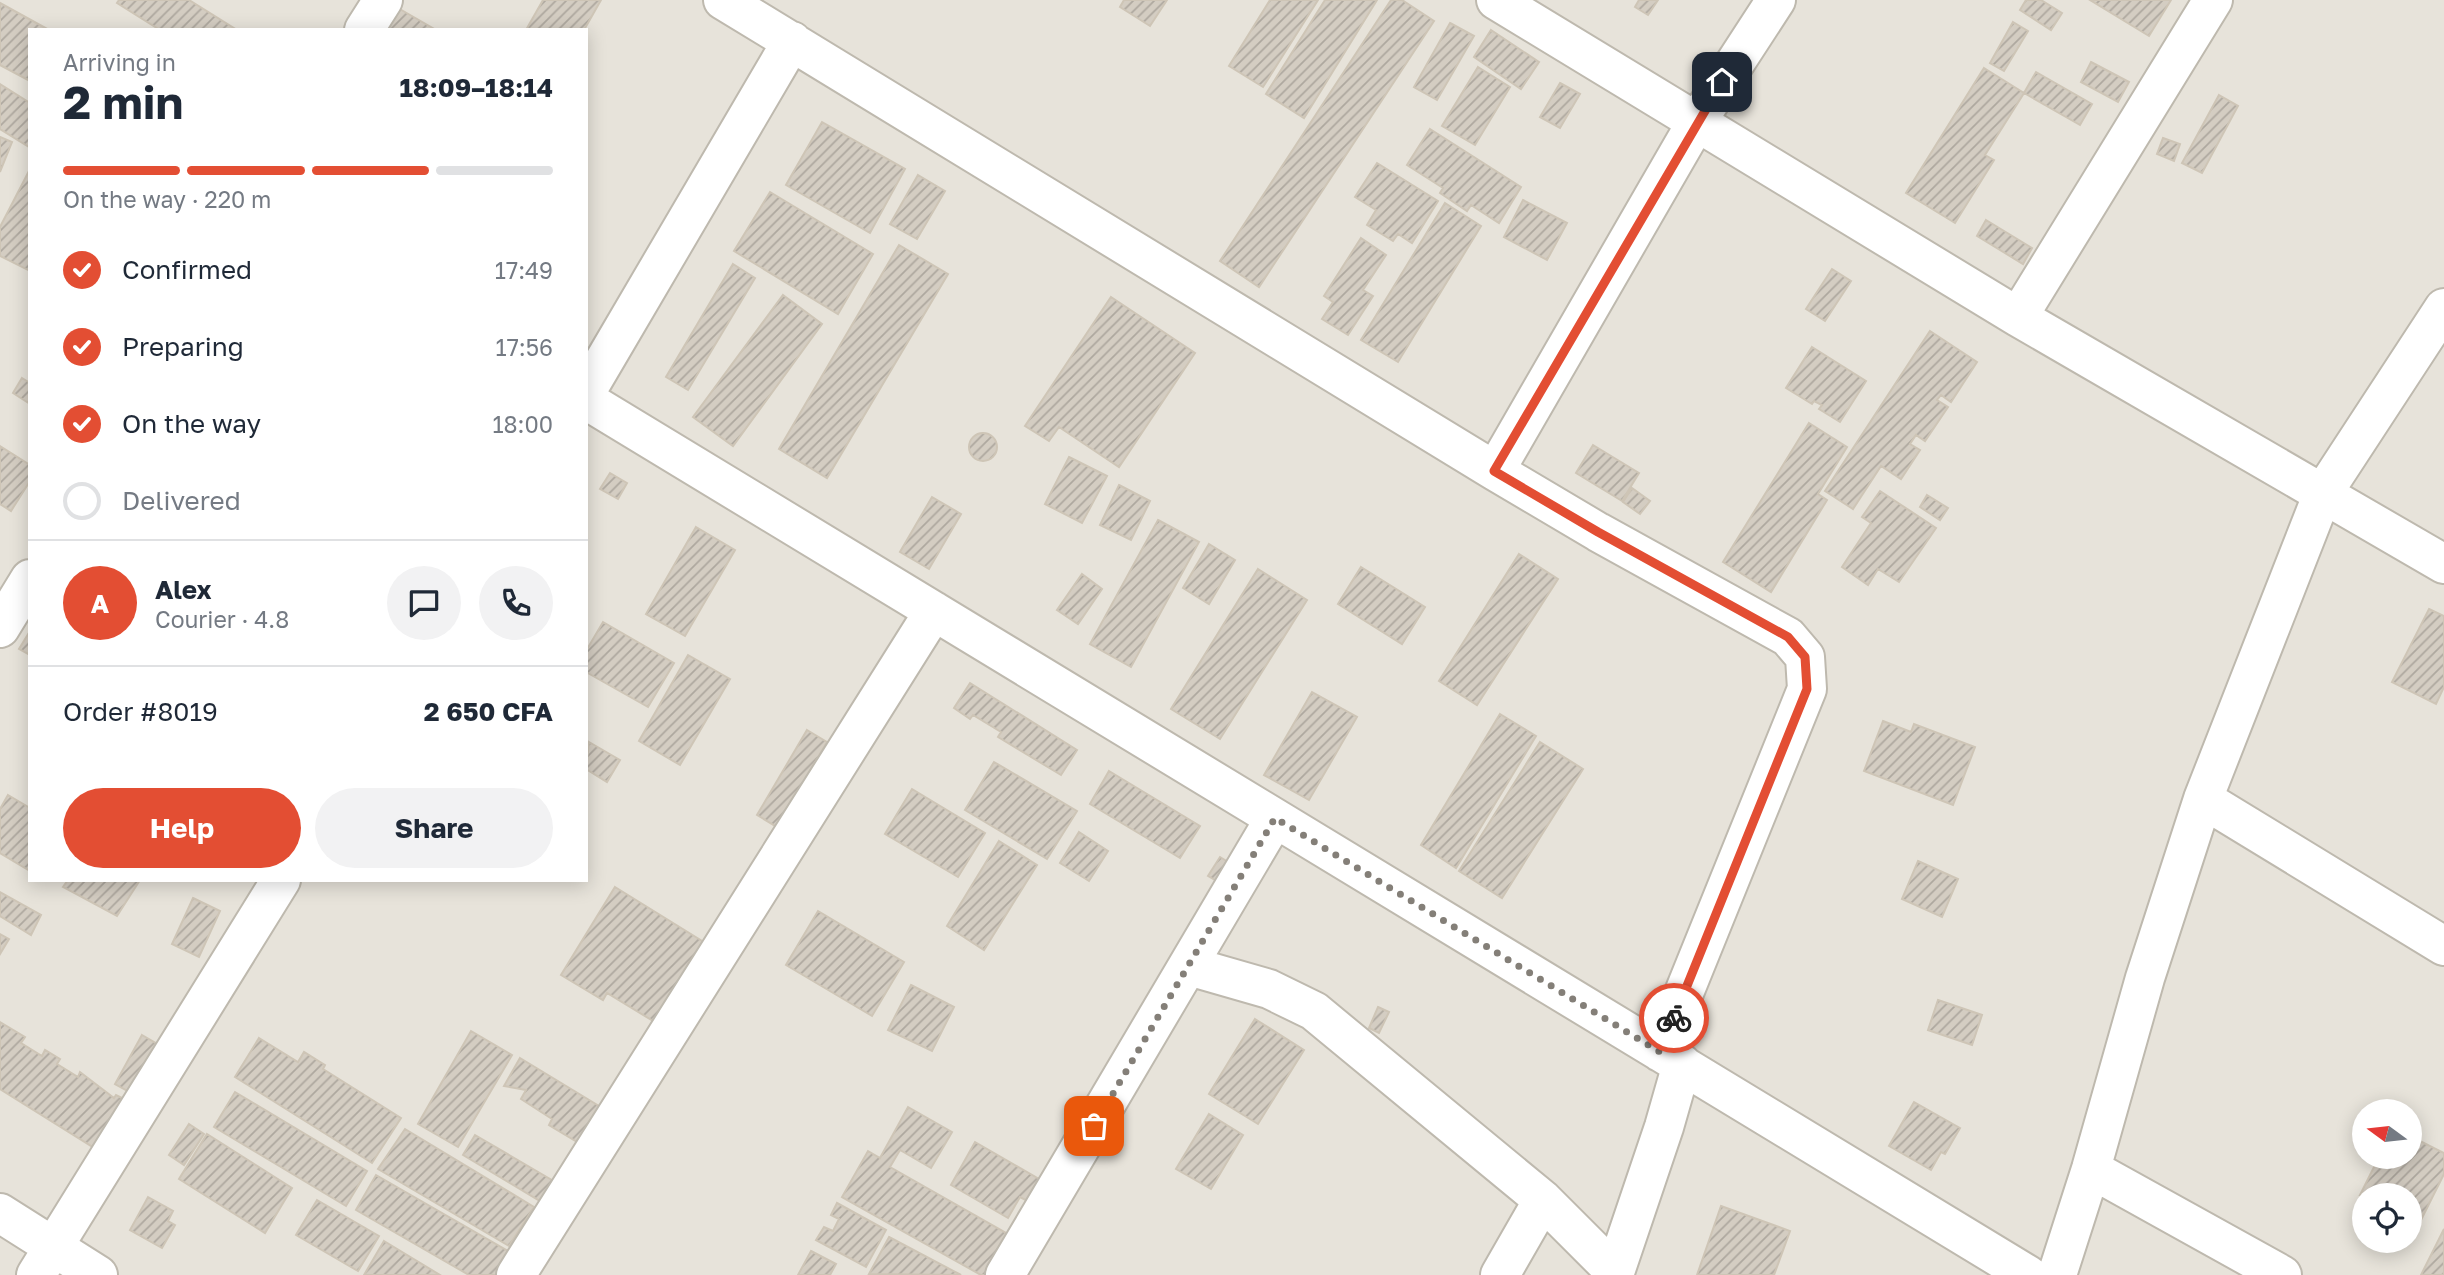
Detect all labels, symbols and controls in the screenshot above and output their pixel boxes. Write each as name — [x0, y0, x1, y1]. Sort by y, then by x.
text: Arriving in — [63, 48, 176, 76]
pin — [1692, 52, 1752, 112]
icon: home — [1703, 63, 1741, 101]
text: 18:09–18:14 — [399, 72, 553, 103]
text: 2 min — [63, 74, 183, 129]
text: On the way · 220 m — [63, 185, 271, 213]
icon: check — [63, 251, 101, 289]
text: Confirmed — [122, 254, 252, 285]
text: 17:49 — [495, 256, 553, 284]
icon: check — [63, 328, 101, 366]
text: Preparing — [122, 331, 244, 362]
text: 17:56 — [496, 333, 553, 361]
icon: check — [63, 405, 101, 443]
text: On the way — [122, 408, 261, 439]
text: 18:00 — [492, 410, 553, 438]
text: Delivered — [122, 485, 241, 516]
button: chat — [387, 566, 461, 640]
button: phone — [479, 566, 553, 640]
text: Alex — [155, 574, 212, 605]
text: A — [91, 588, 109, 619]
text: Courier · 4.8 — [155, 605, 289, 633]
text: Order #8019 — [63, 696, 218, 727]
text: 2 650 CFA — [424, 696, 553, 727]
button: Help — [63, 788, 301, 868]
button: Share — [315, 788, 553, 868]
courier — [1639, 983, 1709, 1053]
icon: bike — [1655, 999, 1693, 1037]
pin — [1064, 1096, 1124, 1156]
north arrow — [2352, 1099, 2422, 1169]
map controls — [2352, 1099, 2422, 1253]
icon: bag — [1075, 1107, 1113, 1145]
button: locate — [2352, 1183, 2422, 1253]

